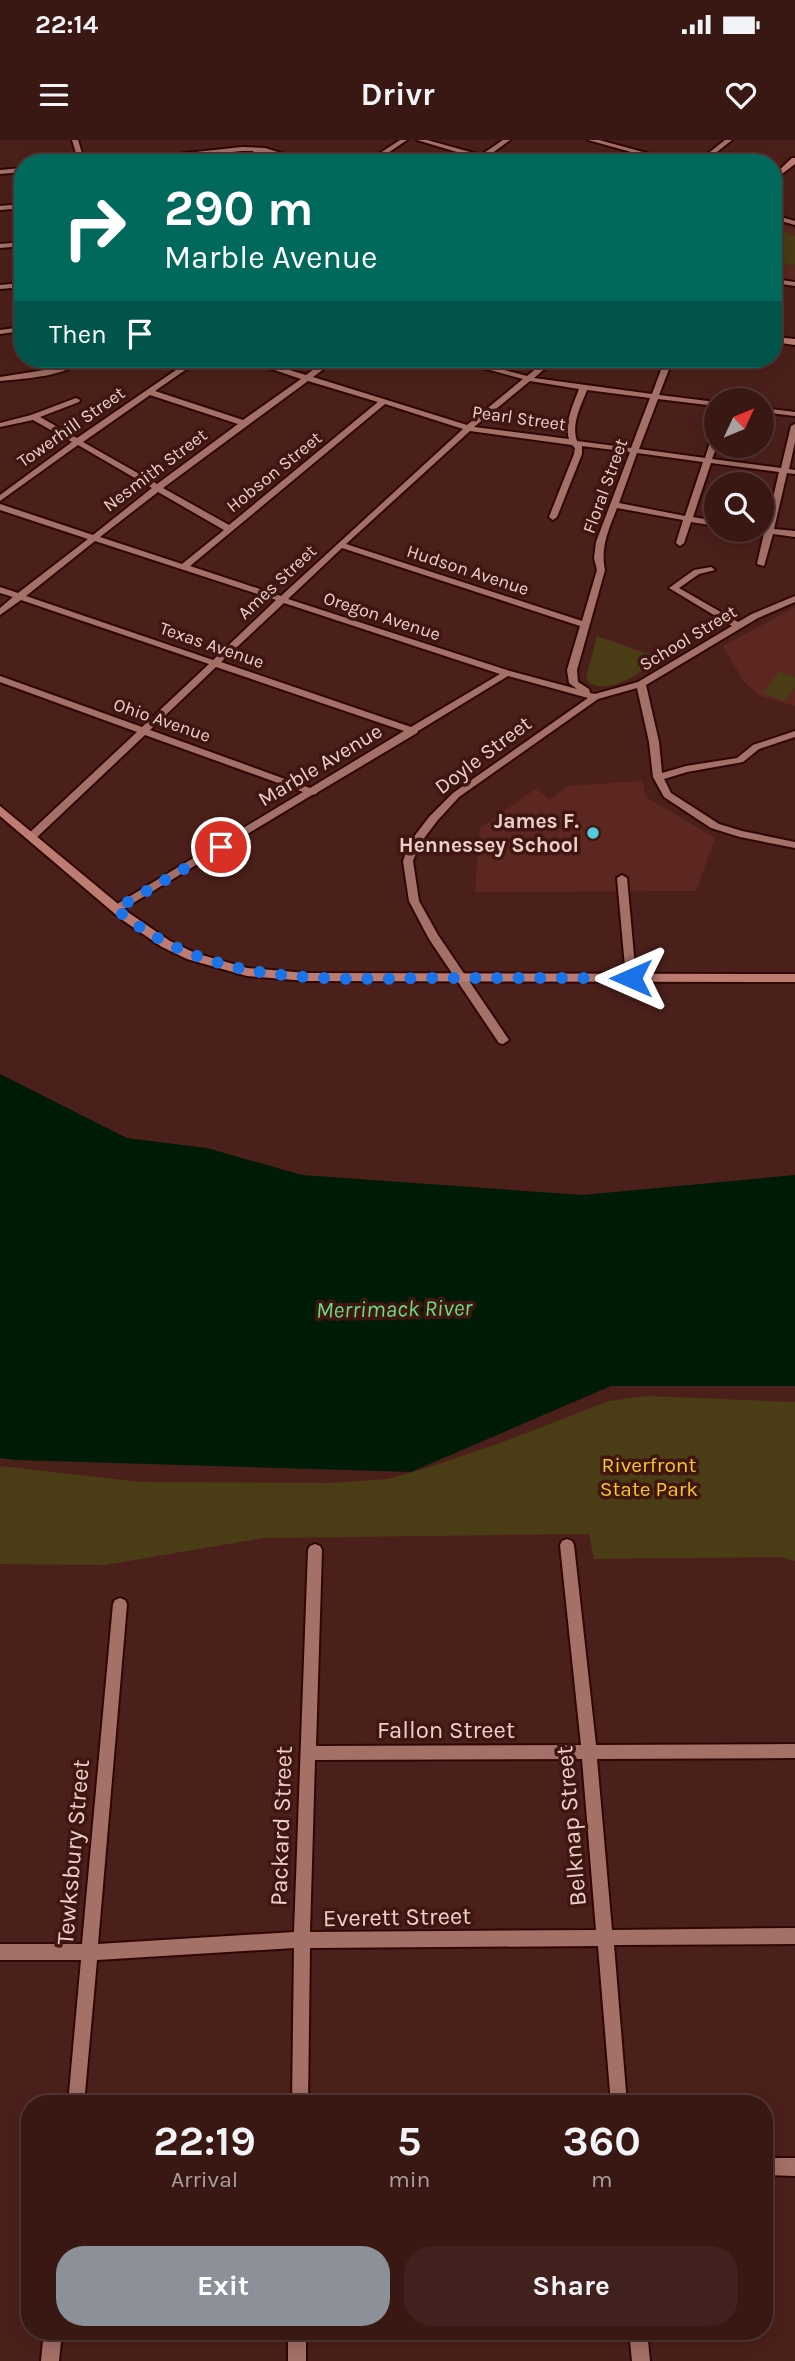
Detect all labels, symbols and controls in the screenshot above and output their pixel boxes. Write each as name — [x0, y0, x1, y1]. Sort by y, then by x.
text: 22:14 — [35, 9, 98, 40]
icon: menu — [35, 76, 73, 114]
text: Drivr — [360, 76, 435, 113]
icon: heart — [722, 76, 760, 114]
text: 290 m — [164, 180, 313, 237]
icon: right — [49, 182, 140, 273]
text: Marble Avenue — [164, 239, 378, 276]
icon: arrive — [121, 315, 159, 353]
text: Then — [49, 319, 107, 350]
street label: Towerhill Street — [13, 382, 129, 472]
north arrow — [704, 388, 774, 458]
map controls — [704, 388, 774, 542]
street label: Pearl Street — [471, 401, 567, 435]
street label: Nesmith Street — [99, 424, 212, 516]
street label: Hobson Street — [222, 427, 326, 517]
street label: Floral Street — [578, 435, 632, 536]
button: search — [704, 472, 774, 542]
street label: Ames Street — [233, 540, 321, 624]
street label: Hudson Avenue — [404, 540, 532, 600]
street label: Oregon Avenue — [321, 587, 443, 645]
street label: School Street — [635, 600, 741, 676]
street label: Texas Avenue — [157, 617, 267, 673]
street label: Ohio Avenue — [111, 693, 213, 747]
street label: Doyle Street — [430, 711, 536, 799]
street label: Marble Avenue — [254, 719, 386, 811]
place label: James F. Hennessey School — [399, 809, 579, 857]
pin — [191, 817, 251, 877]
marker: James F. Hennessey School — [585, 825, 601, 841]
icon: arrive — [202, 828, 240, 866]
position arrow — [594, 941, 668, 1015]
water label: Merrimack River — [316, 1294, 473, 1324]
park label: Riverfront State Park — [600, 1453, 698, 1501]
street label: Fallon Street — [377, 1716, 515, 1744]
street label: Belknap Street — [550, 1745, 592, 1907]
street label: Packard Street — [264, 1746, 298, 1906]
street label: Tewksbury Street — [51, 1758, 95, 1946]
street label: Everett Street — [323, 1902, 471, 1932]
text: 22:19 — [153, 2116, 256, 2166]
text: 5 — [397, 2116, 422, 2166]
text: 360 — [563, 2116, 641, 2166]
text: Arrival — [171, 2166, 238, 2193]
text: min — [388, 2166, 430, 2193]
text: m — [591, 2166, 612, 2193]
button: Exit — [56, 2246, 390, 2326]
button: Share — [404, 2246, 738, 2326]

